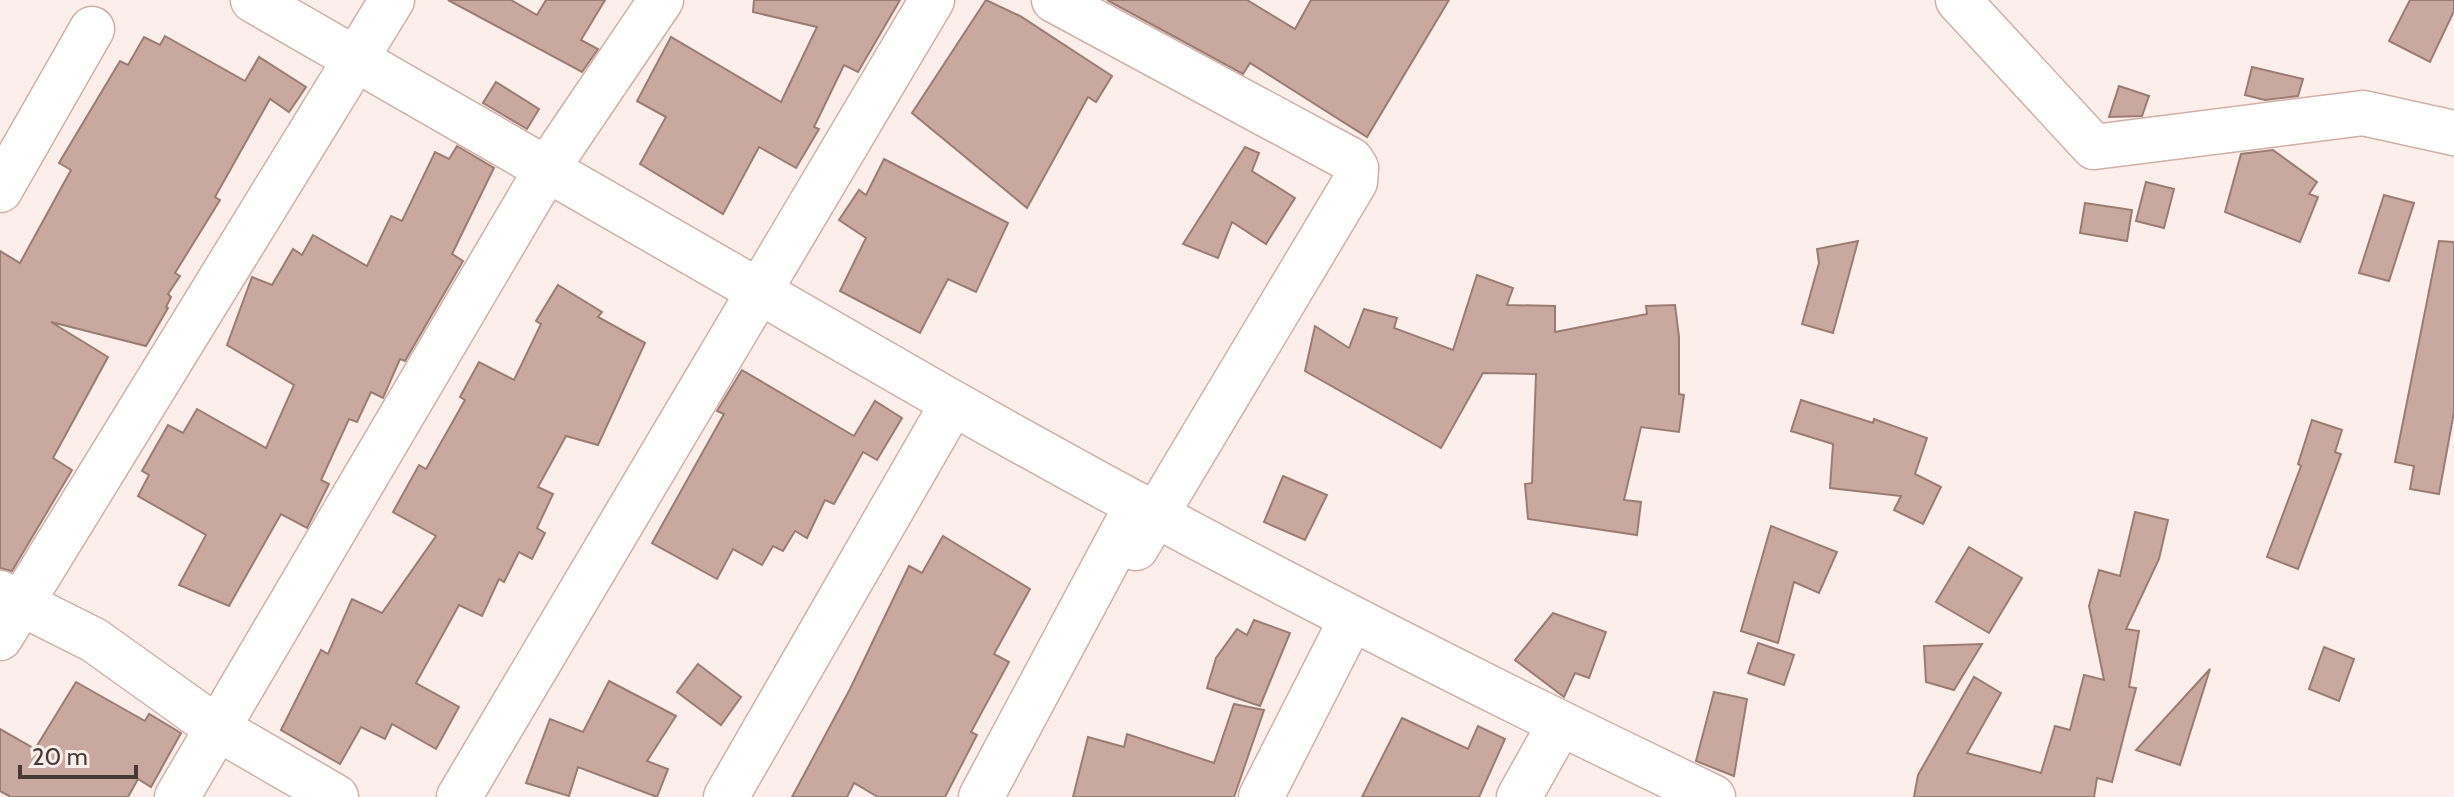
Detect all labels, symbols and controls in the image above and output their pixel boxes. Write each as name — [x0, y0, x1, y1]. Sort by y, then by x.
scale bar — [20, 729, 136, 779]
text: 20 m — [32, 742, 88, 771]

